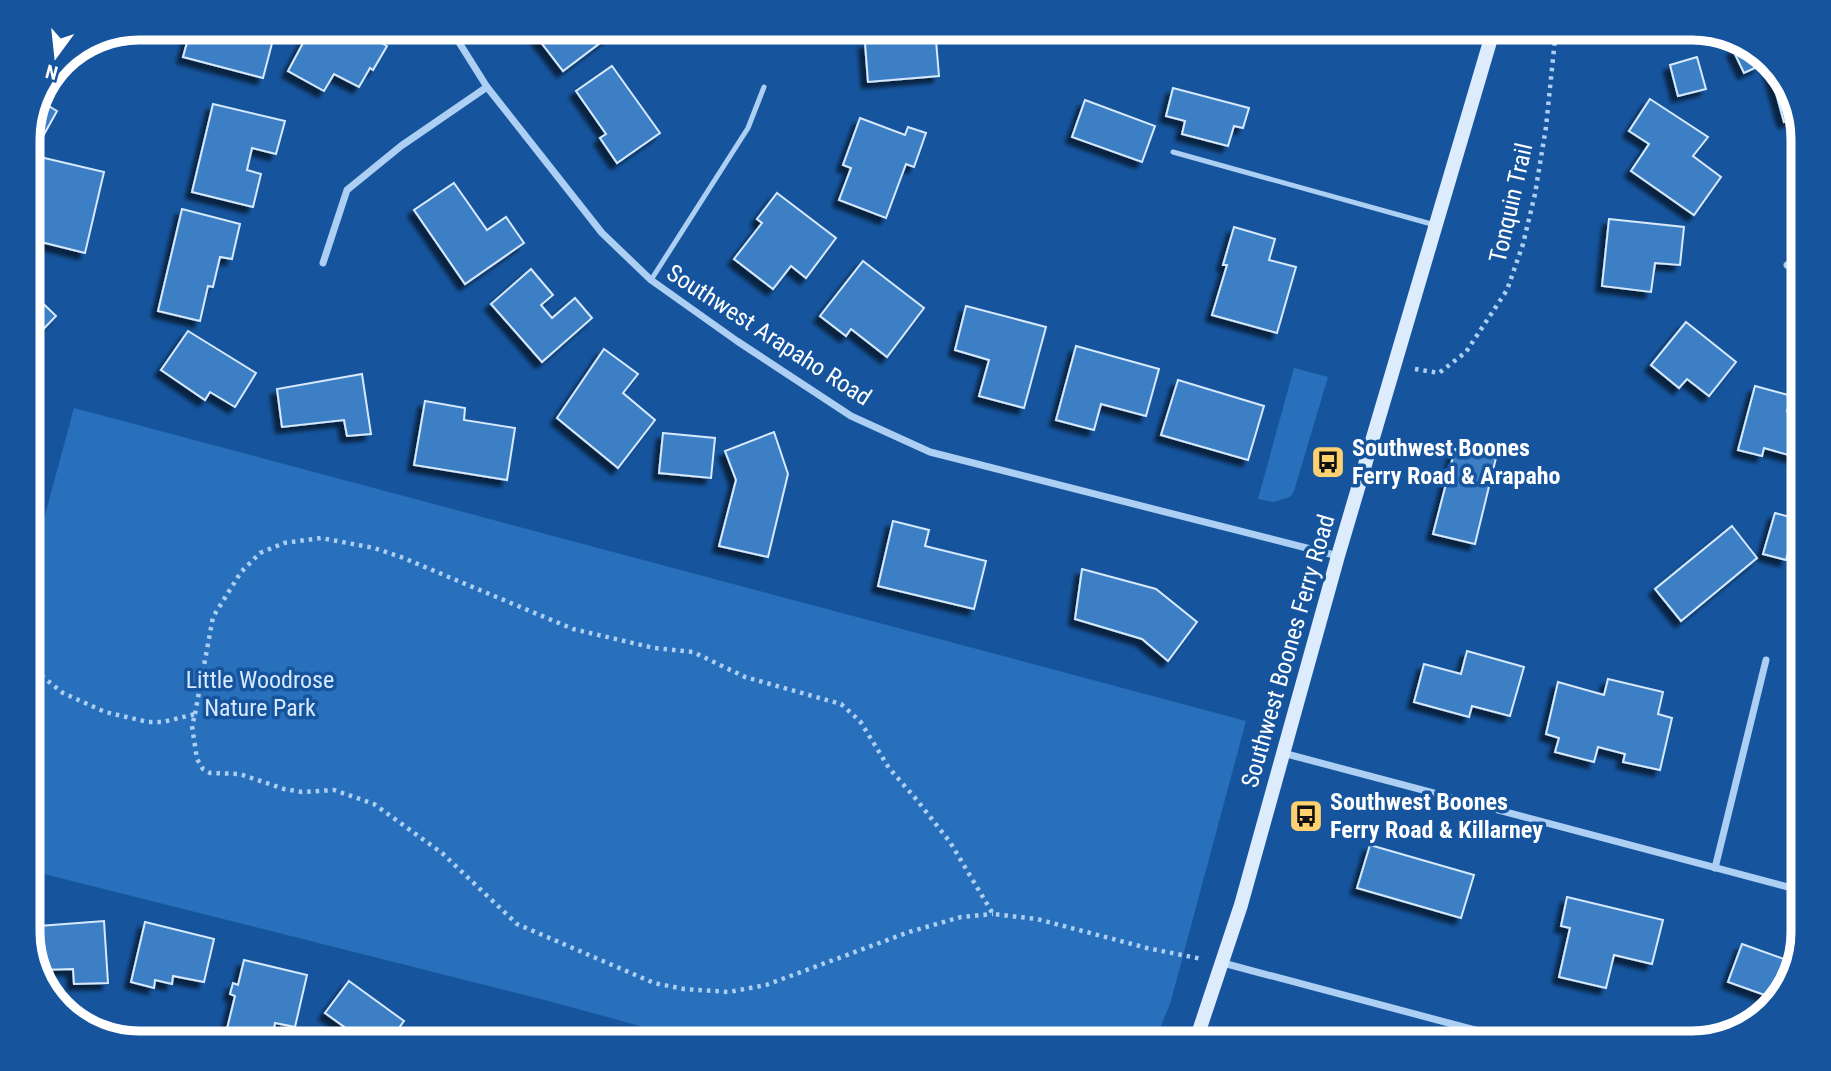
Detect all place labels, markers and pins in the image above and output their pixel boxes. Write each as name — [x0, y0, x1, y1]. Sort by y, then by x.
place label: Southwest Boones Ferry Road & Arapaho — [1352, 434, 1561, 490]
bus stop icon: Southwest Boones Ferry Road & Arapaho — [1309, 443, 1347, 481]
place label: Southwest Boones Ferry Road & Killarney — [1330, 788, 1543, 844]
bus stop icon: Southwest Boones Ferry Road & Killarney — [1287, 797, 1325, 835]

